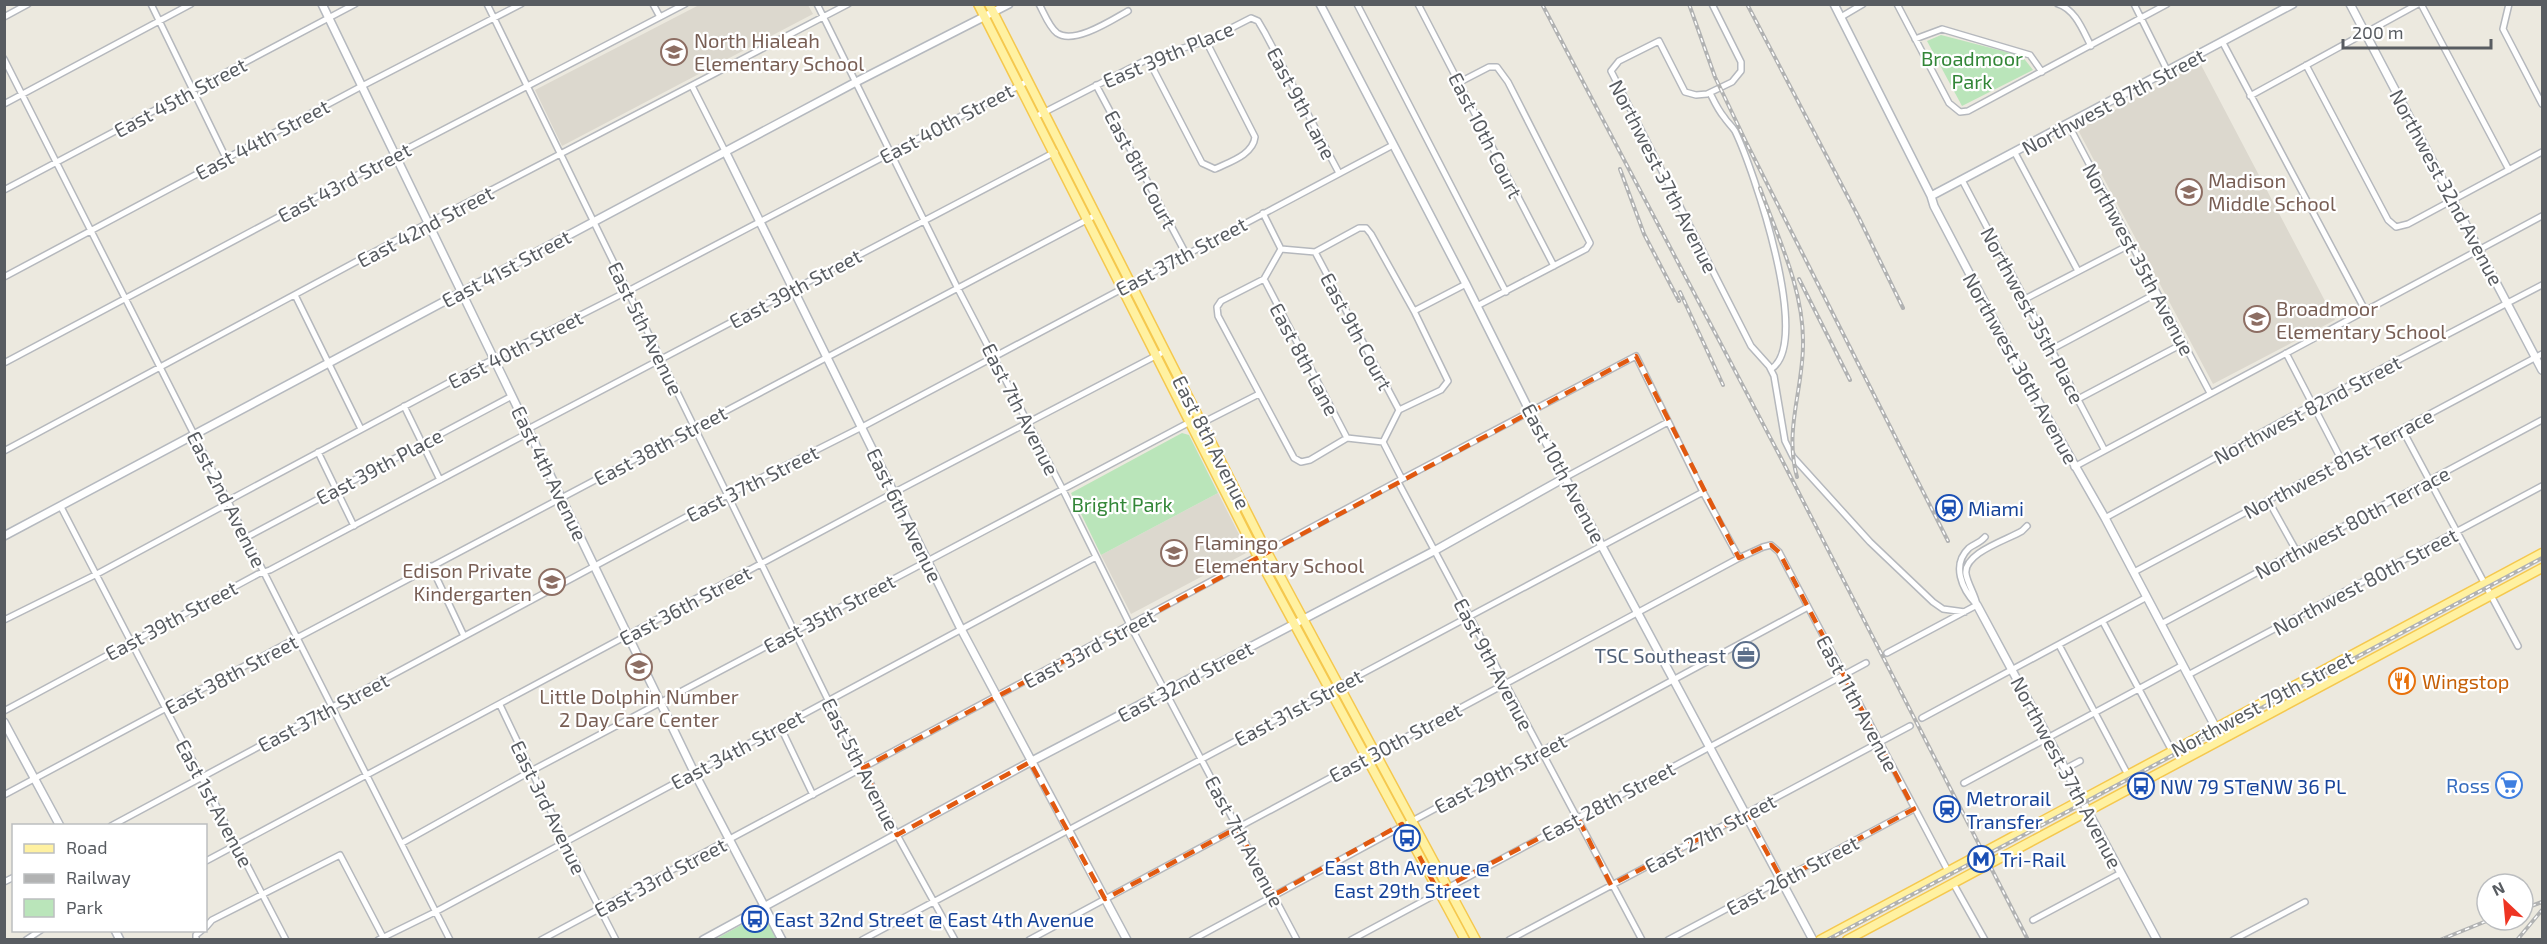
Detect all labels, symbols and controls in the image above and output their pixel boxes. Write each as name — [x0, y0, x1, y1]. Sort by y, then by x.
scale bar — [2343, 12, 2492, 50]
street label: East 39th Place — [1099, 16, 1237, 92]
text: 200 m — [2352, 21, 2404, 43]
place label: North Hialeah Elementary School — [694, 28, 864, 75]
school or university icon: North Hialeah Elementary School — [659, 37, 689, 67]
street label: Northwest 87th Street — [2017, 42, 2209, 159]
street label: East 9th Lane — [1262, 43, 1342, 163]
park label: Broadmoor Park — [1921, 46, 2023, 93]
street label: East 45th Street — [110, 52, 251, 142]
street label: East 10th Court — [1444, 68, 1528, 202]
street label: Northwest 37th Avenue — [1605, 75, 1723, 277]
street label: East 40th Street — [875, 77, 1017, 168]
street label: Northwest 32nd Avenue — [2385, 85, 2509, 289]
street label: East 44th Street — [191, 93, 333, 184]
street label: East 8th Court — [1100, 106, 1182, 232]
street label: East 43rd Street — [273, 137, 415, 227]
street label: Northwest 35th Avenue — [2078, 159, 2200, 359]
place label: Madison Middle School — [2208, 168, 2336, 215]
school or university icon: Madison Middle School — [2174, 177, 2204, 207]
street label: East 42nd Street — [353, 180, 498, 272]
street label: East 37th Street — [1111, 211, 1251, 301]
street label: Northwest 35th Place — [1976, 223, 2090, 407]
street label: East 41st Street — [437, 224, 575, 312]
street label: East 39th Street — [725, 243, 866, 333]
street label: East 5th Avenue — [603, 257, 689, 399]
street label: East 9th Court — [1316, 268, 1398, 394]
street label: Northwest 36th Avenue — [1958, 268, 2084, 468]
place label: Broadmoor Elementary School — [2276, 296, 2446, 343]
street label: East 8th Lane — [1265, 299, 1345, 419]
school or university icon: Broadmoor Elementary School — [2242, 304, 2272, 334]
street label: East 40th Street — [444, 305, 587, 393]
street label: East 7th Avenue — [977, 339, 1065, 479]
street label: Northwest 82nd Street — [2209, 349, 2405, 469]
street label: East 8th Avenue — [1168, 371, 1256, 513]
street label: East 10th Avenue — [1517, 399, 1611, 547]
street label: East 38th Street — [589, 400, 731, 490]
street label: East 4th Avenue — [507, 402, 593, 544]
street label: Northwest 81st Terrace — [2239, 403, 2437, 523]
street label: East 39th Place — [312, 423, 446, 509]
street label: East 2nd Avenue — [182, 427, 272, 571]
street label: East 37th Street — [682, 439, 822, 527]
street label: East 6th Avenue — [862, 444, 948, 586]
street label: Northwest 80th Terrace — [2251, 460, 2453, 584]
park label: Bright Park — [1071, 492, 1173, 516]
station icon: Miami — [1934, 493, 1964, 523]
place label: Miami — [1968, 496, 2024, 520]
street label: Northwest 80th Street — [2269, 522, 2462, 640]
place label: Flamingo Elementary School — [1194, 530, 1364, 577]
school or university icon: Flamingo Elementary School — [1159, 538, 1189, 568]
place label: Edison Private Kindergarten — [402, 558, 532, 605]
street label: East 36th Street — [615, 560, 756, 650]
school or university icon: Edison Private Kindergarten — [537, 567, 567, 597]
street label: East 35th Street — [759, 568, 899, 658]
street label: East 39th Street — [101, 575, 242, 665]
street label: East 9th Avenue — [1449, 594, 1539, 734]
street label: East 33rd Street — [1019, 603, 1159, 693]
street label: East 38th Street — [160, 629, 302, 719]
street label: East 11th Avenue — [1812, 631, 1904, 775]
street label: East 32nd Street — [1113, 635, 1257, 727]
office icon: TSC Southeast — [1731, 640, 1761, 670]
place label: TSC Southeast — [1595, 643, 1726, 667]
street label: Northwest 79th Street — [2167, 645, 2358, 761]
school or university icon: Little Dolphin Number 2 Day Care Center — [624, 652, 654, 682]
street label: East 31st Street — [1230, 663, 1366, 751]
restaurant icon: Wingstop — [2387, 666, 2417, 696]
street label: East 37th Street — [253, 667, 393, 757]
place label: Wingstop — [2422, 669, 2509, 693]
street label: Northwest 37th Avenue — [2006, 672, 2128, 872]
place label: Little Dolphin Number 2 Day Care Center — [539, 684, 739, 731]
street label: East 5th Avenue — [817, 694, 905, 834]
street label: East 30th Street — [1325, 697, 1466, 787]
street label: East 34th Street — [666, 704, 808, 794]
street label: East 29th Street — [1430, 728, 1571, 818]
street label: East 1st Avenue — [171, 735, 259, 871]
street label: East 3rd Avenue — [506, 736, 592, 878]
street label: East 28th Street — [1537, 756, 1679, 846]
supermarket icon: Ross — [2494, 770, 2524, 800]
street label: East 7th Avenue — [1200, 771, 1290, 911]
bus stop icon: NW 79 ST@NW 36 PL — [2126, 771, 2156, 801]
place label: Ross — [2446, 773, 2490, 797]
place label: NW 79 ST@NW 36 PL — [2160, 774, 2346, 798]
place label: Metrorail Transfer — [1966, 786, 2051, 833]
street label: East 27th Street — [1640, 788, 1780, 878]
station icon: Metrorail Transfer — [1932, 794, 1962, 824]
bus stop icon: East 8th Avenue @ East 29th Street — [1392, 823, 1422, 853]
legend — [12, 824, 207, 932]
street label: East 26th Street — [1722, 830, 1863, 920]
street label: East 33rd Street — [590, 832, 730, 922]
text: Road — [66, 836, 107, 858]
metro station icon: Tri-Rail — [1966, 844, 1996, 874]
place label: Tri-Rail — [2000, 847, 2066, 871]
place label: East 8th Avenue @ East 29th Street — [1324, 855, 1490, 902]
text: Railway — [66, 866, 131, 888]
north arrow — [2475, 872, 2535, 932]
text: N — [2489, 877, 2508, 899]
text: Park — [66, 896, 103, 918]
bus stop icon: East 32nd Street @ East 4th Avenue — [740, 904, 770, 934]
place label: East 32nd Street @ East 4th Avenue — [774, 907, 1094, 931]

